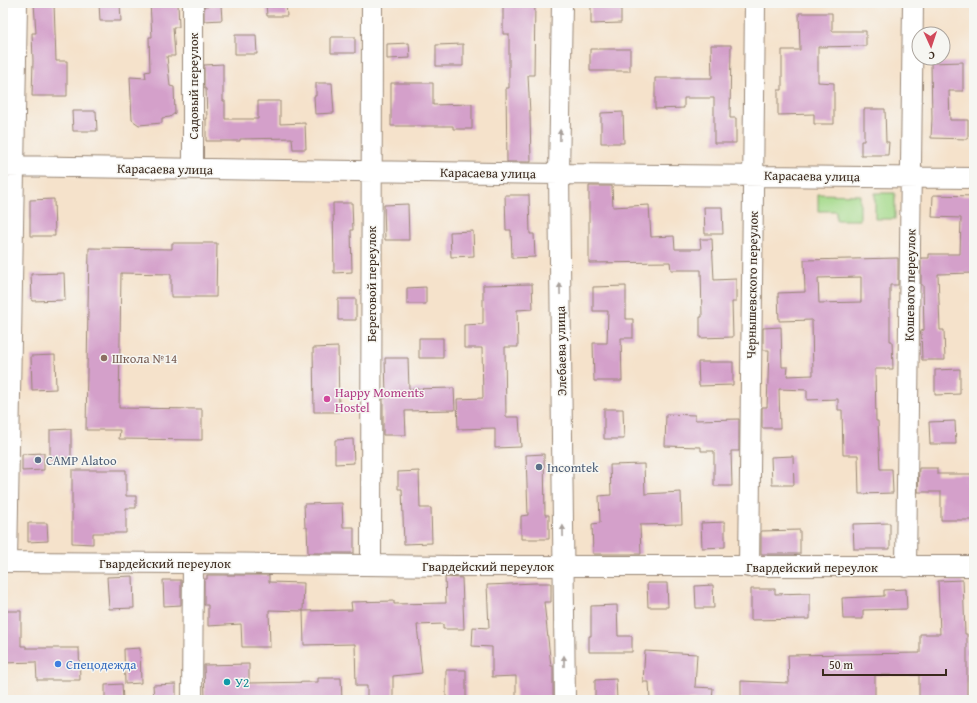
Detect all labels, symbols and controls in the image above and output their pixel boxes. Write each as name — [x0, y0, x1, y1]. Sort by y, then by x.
north arrow — [911, 26, 951, 66]
street label: Садовый переулок — [184, 32, 203, 139]
text: С — [928, 48, 935, 64]
one-way arrow — [557, 128, 563, 141]
street label: Карасаева улица — [117, 159, 214, 179]
street label: Карасаева улица — [440, 163, 537, 183]
street label: Карасаева улица — [764, 166, 861, 186]
street label: Чернышевского переулок — [741, 211, 763, 359]
street label: Береговой переулок — [362, 226, 381, 342]
street label: Кошевого переулок — [900, 229, 920, 341]
one-way arrow — [557, 282, 563, 295]
street label: Элебаева улица — [551, 305, 571, 396]
place label: Школа №14 — [112, 349, 177, 368]
marker: Школа №14 — [99, 353, 109, 363]
place label: Happy Moments Hostel — [335, 383, 424, 417]
marker: Happy Moments Hostel — [322, 394, 332, 404]
place label: CAMP Alatoo — [46, 451, 117, 470]
marker: CAMP Alatoo — [33, 455, 43, 465]
place label: Incomtek — [547, 458, 599, 477]
marker: Incomtek — [534, 462, 544, 472]
one-way arrow — [560, 524, 566, 537]
street label: Гвардейский переулок — [99, 554, 231, 573]
street label: Гвардейский переулок — [422, 557, 554, 576]
street label: Гвардейский переулок — [746, 558, 878, 577]
scale bar — [823, 651, 946, 677]
one-way arrow — [561, 654, 567, 667]
place label: Спецодежда — [66, 655, 137, 674]
text: 50 m — [829, 656, 853, 673]
marker: Спецодежда — [53, 659, 63, 669]
place label: У2 — [235, 673, 249, 692]
marker: У2 — [222, 677, 232, 687]

